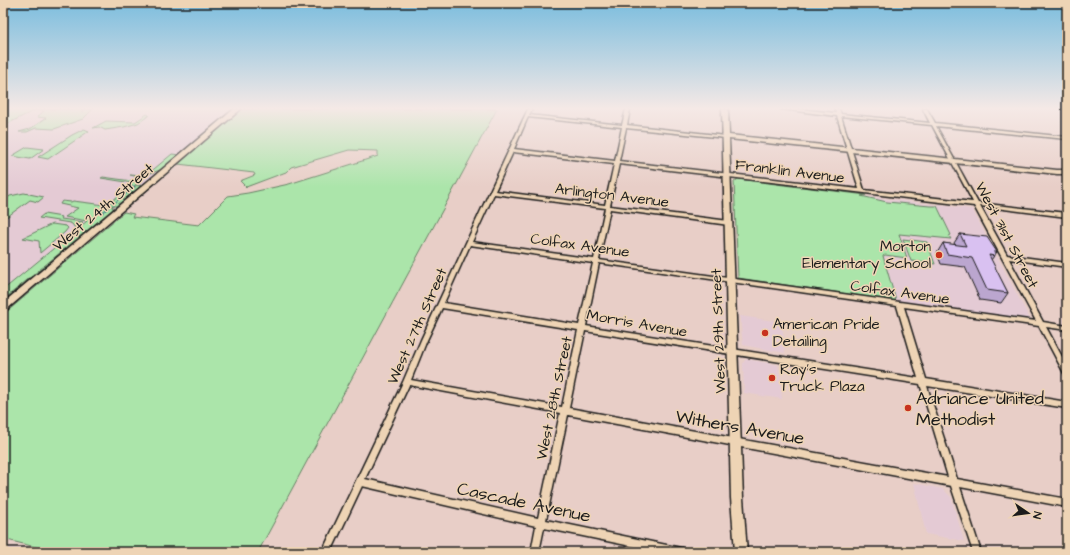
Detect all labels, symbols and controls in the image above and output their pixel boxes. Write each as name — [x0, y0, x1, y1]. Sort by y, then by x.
street label: Franklin Avenue — [734, 154, 846, 189]
street label: West 24th Street — [48, 159, 158, 256]
street label: Arlington Avenue — [554, 178, 670, 214]
street label: West 31st Street — [970, 179, 1043, 292]
street label: Colfax Avenue — [529, 228, 631, 263]
place label: Morton Elementary School — [802, 236, 931, 275]
marker: Morton Elementary School — [934, 250, 944, 260]
street label: West 27th Street — [382, 265, 453, 388]
street label: West 29th Street — [706, 268, 731, 394]
street label: Colfax Avenue — [849, 275, 951, 310]
street label: Morris Avenue — [585, 304, 689, 343]
place label: American Pride Detailing — [773, 314, 880, 353]
marker: American Pride Detailing — [760, 328, 770, 338]
street label: West 28th Street — [531, 334, 578, 462]
place label: Ray's Truck Plaza — [780, 359, 865, 397]
marker: Ray's Truck Plaza — [767, 373, 777, 383]
place label: Adriance United Methodist — [916, 386, 1044, 432]
marker: Adriance United Methodist — [903, 403, 913, 413]
street label: Withers Avenue — [674, 404, 806, 451]
street label: Cascade Avenue — [455, 476, 593, 529]
north arrow — [1008, 493, 1048, 533]
text: N — [1029, 510, 1045, 520]

